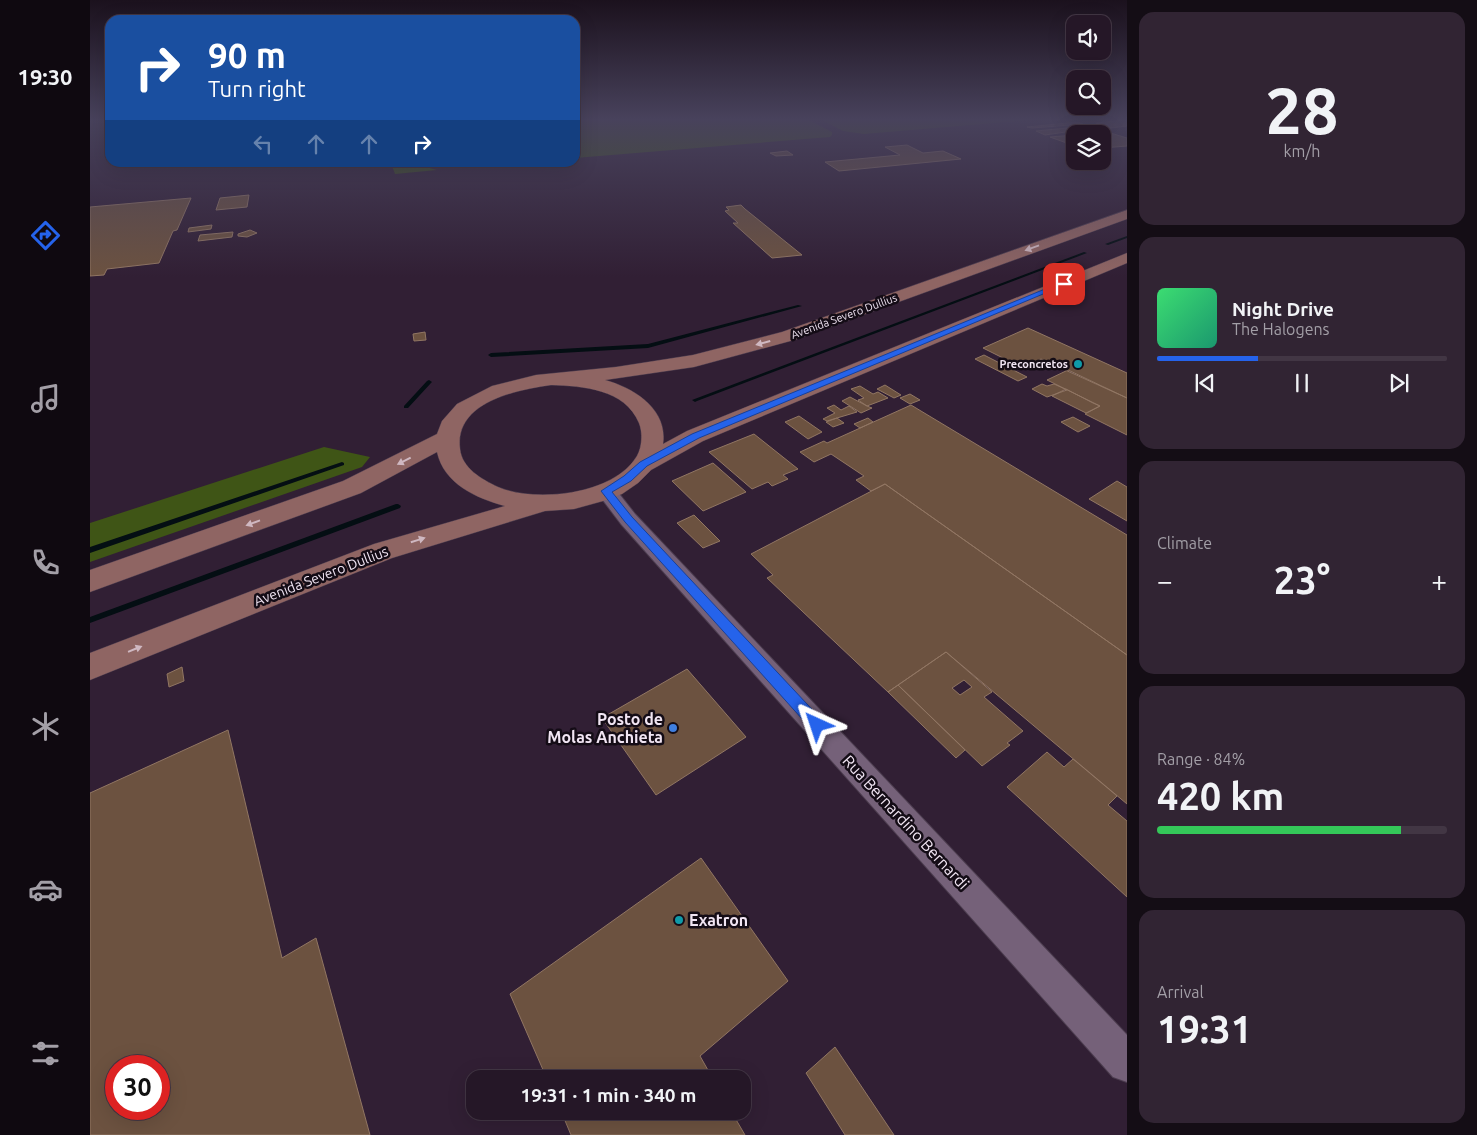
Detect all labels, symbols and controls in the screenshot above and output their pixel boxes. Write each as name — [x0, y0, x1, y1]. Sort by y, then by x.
map controls — [1066, 15, 1111, 170]
button: sound — [1066, 15, 1111, 60]
icon: right — [125, 35, 190, 100]
text: 90 m — [208, 35, 286, 75]
text: 19:30 — [17, 64, 73, 89]
button: search — [1066, 70, 1111, 115]
text: 28 — [1265, 73, 1339, 146]
text: Turn right — [208, 76, 306, 101]
button: layers — [1066, 125, 1111, 170]
icon: left — [249, 130, 277, 158]
icon: ahead — [302, 130, 330, 158]
icon: ahead — [355, 130, 383, 158]
icon: right — [408, 130, 436, 158]
text: km/h — [1284, 142, 1320, 160]
icon: directions — [28, 218, 63, 253]
one-way arrow — [1024, 245, 1039, 252]
pin — [1043, 263, 1085, 305]
icon: arrive — [1050, 270, 1078, 298]
street label: Avenida Severo Dullius — [789, 291, 899, 341]
text: Night Drive — [1232, 298, 1334, 320]
text: The Halogens — [1232, 320, 1330, 338]
one-way arrow — [755, 339, 770, 347]
place label: Preconcretos — [999, 358, 1068, 370]
marker: Preconcretos — [1072, 358, 1084, 370]
icon: previous — [1191, 369, 1219, 397]
icon: pause — [1288, 369, 1316, 397]
icon: next — [1385, 369, 1413, 397]
icon: music — [28, 381, 63, 416]
one-way arrow — [396, 457, 411, 466]
one-way arrow — [246, 520, 261, 527]
text: Climate — [1157, 534, 1212, 552]
one-way arrow — [410, 536, 425, 544]
street label: Avenida Severo Dullius — [252, 543, 390, 609]
icon: phone — [28, 545, 63, 580]
text: 23° — [1274, 559, 1330, 601]
text: − — [1157, 565, 1173, 596]
text: + — [1431, 565, 1447, 596]
one-way arrow — [128, 645, 143, 653]
position arrow — [790, 698, 842, 750]
icon: climate — [28, 709, 63, 744]
place label: Posto de Molas Anchieta — [547, 710, 663, 746]
marker: Posto de Molas Anchieta — [667, 722, 679, 734]
text: Range · 84% — [1157, 750, 1245, 768]
street label: Rua Bernardino Bernardi — [839, 751, 973, 893]
text: 420 km — [1157, 775, 1284, 817]
icon: car — [28, 872, 63, 907]
place label: Exatron — [689, 911, 748, 929]
marker: Exatron — [673, 914, 685, 926]
text: Arrival — [1157, 983, 1204, 1001]
text: 19:31 — [1157, 1008, 1252, 1050]
icon: filters — [28, 1036, 63, 1071]
speed limit sign: 30 — [105, 1055, 170, 1120]
text: 19:31 · 1 min · 340 m — [521, 1084, 696, 1106]

